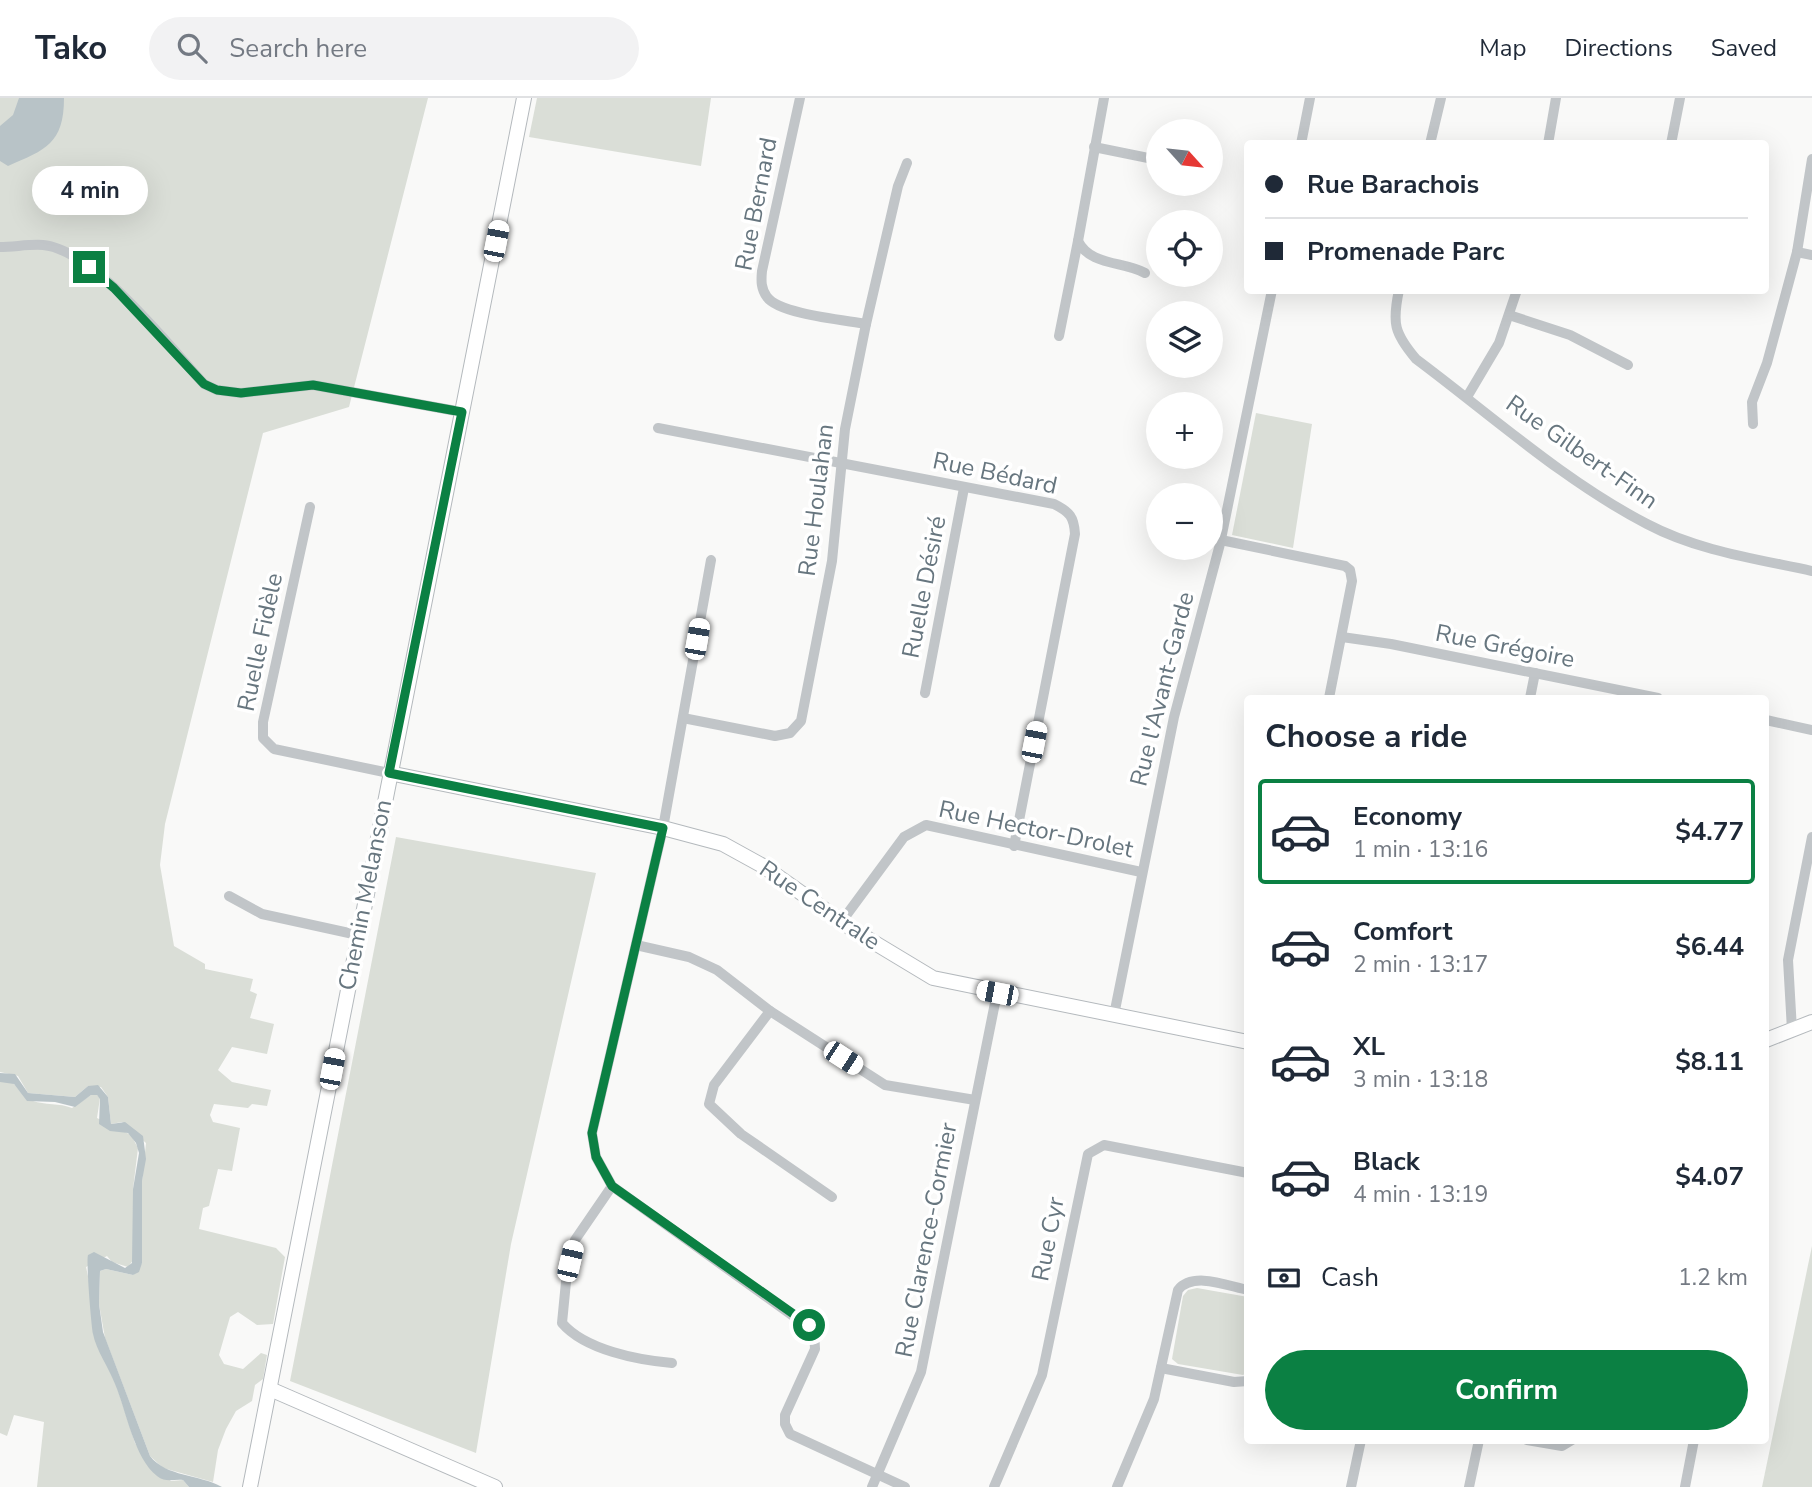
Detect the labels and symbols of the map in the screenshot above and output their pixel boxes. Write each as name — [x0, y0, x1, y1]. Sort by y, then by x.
north arrow — [1146, 119, 1223, 196]
street label: Rue Bernard — [727, 135, 785, 273]
callout: 4 min — [31, 166, 147, 214]
car — [482, 218, 511, 264]
route end — [73, 251, 105, 283]
street label: Rue Gilbert-Finn — [1500, 388, 1664, 516]
street label: Rue Houlahan — [791, 422, 841, 578]
street label: Rue Bédard — [930, 444, 1060, 502]
street label: Ruelle Désiré — [895, 513, 953, 661]
street label: Ruelle Fidèle — [230, 570, 290, 714]
street label: Rue l'Avant-Garde — [1122, 589, 1202, 789]
car — [684, 616, 711, 662]
street label: Rue Grégoire — [1433, 617, 1577, 675]
car — [1020, 719, 1049, 765]
street label: Rue Hector-Drolet — [936, 793, 1137, 865]
street label: Chemin Melanson — [331, 797, 399, 993]
street label: Rue Centrale — [753, 853, 887, 957]
car — [975, 979, 1020, 1007]
car — [820, 1038, 867, 1078]
car — [318, 1046, 347, 1092]
street label: Rue Clarence-Cormier — [888, 1120, 964, 1360]
street label: Rue Cyr — [1024, 1194, 1072, 1284]
car — [556, 1238, 585, 1284]
route start — [793, 1309, 825, 1341]

